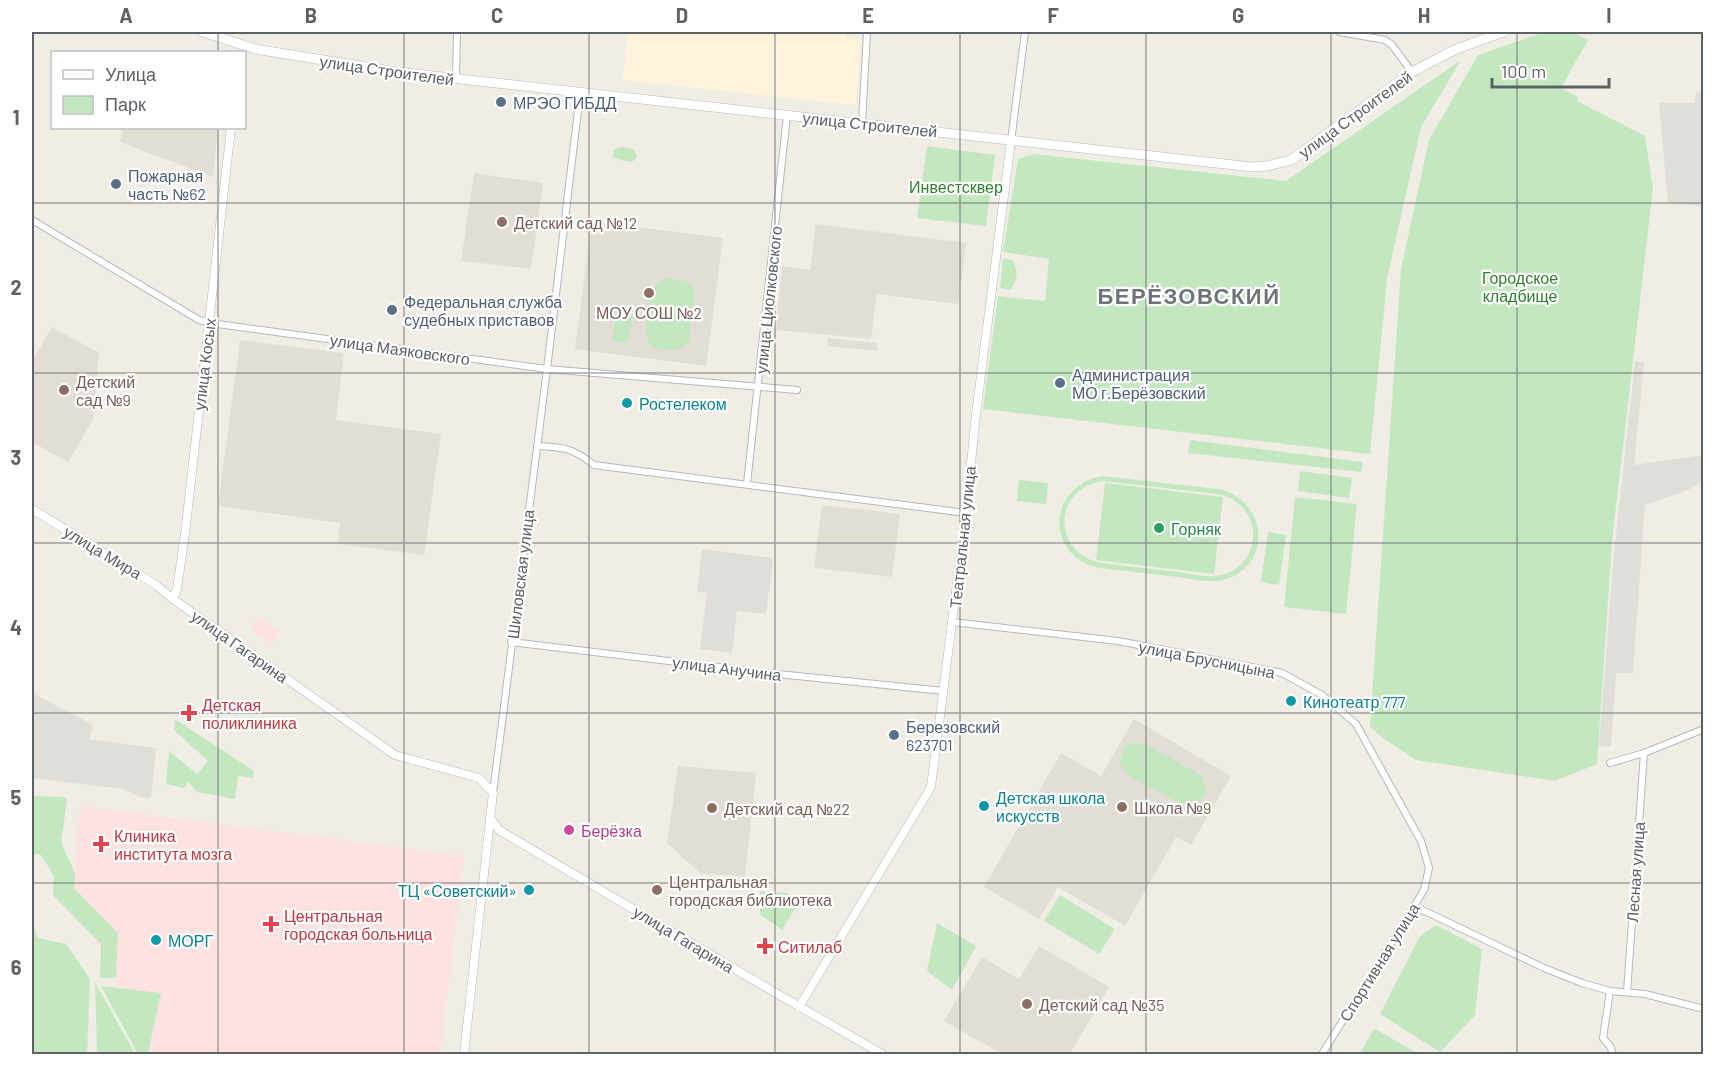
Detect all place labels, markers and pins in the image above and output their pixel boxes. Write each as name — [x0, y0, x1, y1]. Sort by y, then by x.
place label: МРЭО ГИБДД — [513, 93, 617, 112]
marker: МРЭО ГИБДД — [494, 95, 508, 109]
place label: Пожарная часть №62 — [128, 166, 206, 203]
marker: Пожарная часть №62 — [109, 177, 123, 191]
place label: Детский сад №12 — [514, 213, 637, 232]
marker: Детский сад №12 — [495, 215, 509, 229]
marker: МОУ СОШ №2 — [642, 286, 656, 300]
place label: Федеральная служба судебных приставов — [404, 292, 562, 329]
marker: Федеральная служба судебных приставов — [385, 303, 399, 317]
place label: МОУ СОШ №2 — [596, 303, 702, 322]
place label: Администрация МО г.Берёзовский — [1072, 365, 1206, 402]
place label: Детский сад №9 — [76, 372, 135, 409]
marker: Администрация МО г.Берёзовский — [1053, 376, 1067, 390]
marker: Детский сад №9 — [57, 383, 71, 397]
place label: Ростелеком — [639, 394, 727, 413]
marker: Ростелеком — [620, 396, 634, 410]
place label: Горняк — [1171, 519, 1222, 538]
marker: Горняк — [1152, 521, 1166, 535]
place label: Кинотеатр 777 — [1303, 692, 1406, 711]
marker: Кинотеатр 777 — [1284, 694, 1298, 708]
place label: Детская поликлиника — [202, 695, 297, 732]
marker: Детская поликлиника — [180, 704, 198, 722]
place label: Березовский 623701 — [906, 717, 1000, 754]
marker: Березовский 623701 — [887, 728, 901, 742]
place label: Детская школа искусств — [996, 788, 1105, 825]
place label: Школа №9 — [1134, 798, 1211, 817]
place label: Детский сад №22 — [724, 799, 850, 818]
marker: Детская школа искусств — [977, 799, 991, 813]
marker: Школа №9 — [1115, 800, 1129, 814]
marker: Детский сад №22 — [705, 801, 719, 815]
place label: Берёзка — [581, 821, 642, 840]
marker: Берёзка — [562, 823, 576, 837]
place label: Клиника института мозга — [114, 826, 232, 863]
marker: Клиника института мозга — [92, 835, 110, 853]
place label: Центральная городская библиотека — [669, 872, 832, 909]
place label: ТЦ «Советский» — [398, 881, 517, 900]
marker: ТЦ «Советский» — [522, 883, 536, 897]
marker: Центральная городская библиотека — [650, 883, 664, 897]
place label: Центральная городская больница — [284, 906, 433, 943]
marker: Центральная городская больница — [262, 915, 280, 933]
place label: МОРГ — [168, 931, 213, 950]
marker: МОРГ — [149, 933, 163, 947]
marker: Ситилаб — [756, 937, 774, 955]
place label: Ситилаб — [778, 937, 842, 956]
place label: Детский сад №35 — [1039, 995, 1165, 1014]
marker: Детский сад №35 — [1020, 997, 1034, 1011]

